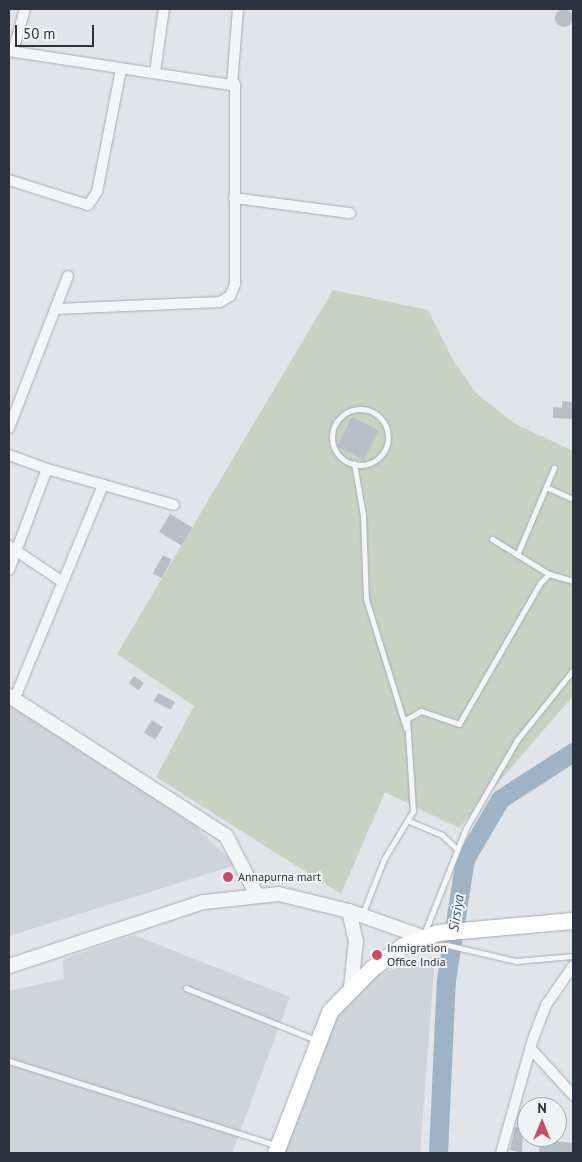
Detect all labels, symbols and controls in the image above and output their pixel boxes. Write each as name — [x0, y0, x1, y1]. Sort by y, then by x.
scale bar — [18, 15, 96, 47]
text: 50 m — [23, 24, 56, 43]
place label: Annapurna mart — [238, 870, 321, 884]
marker: Annapurna mart — [222, 871, 234, 883]
water label: Sirsiya — [445, 893, 467, 933]
place label: Inmigration Office India — [387, 941, 447, 969]
marker: Inmigration Office India — [371, 949, 383, 961]
north arrow — [517, 1097, 567, 1147]
text: N — [537, 1099, 547, 1117]

